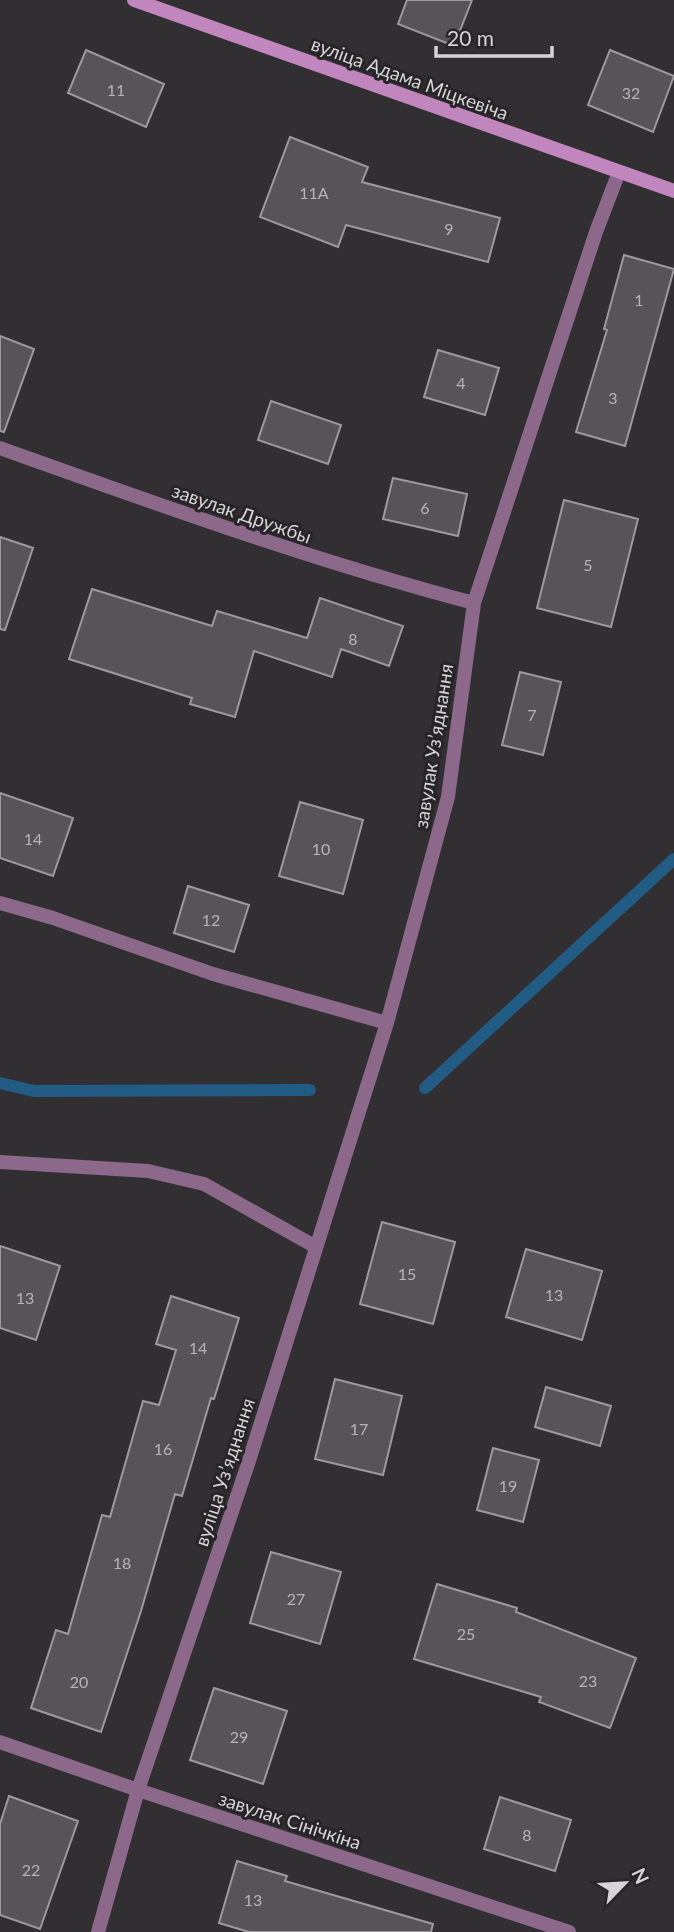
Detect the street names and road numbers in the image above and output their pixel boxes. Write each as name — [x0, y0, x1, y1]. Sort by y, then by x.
street label: вуліца Адама Міцкевіча — [308, 32, 512, 124]
street label: завулак Дружбы — [169, 478, 315, 548]
street label: завулак Узʼяднання — [409, 662, 457, 830]
street label: вуліца Узʼяднання — [189, 1395, 259, 1549]
street label: завулак Сінічкіна — [216, 1786, 364, 1854]

